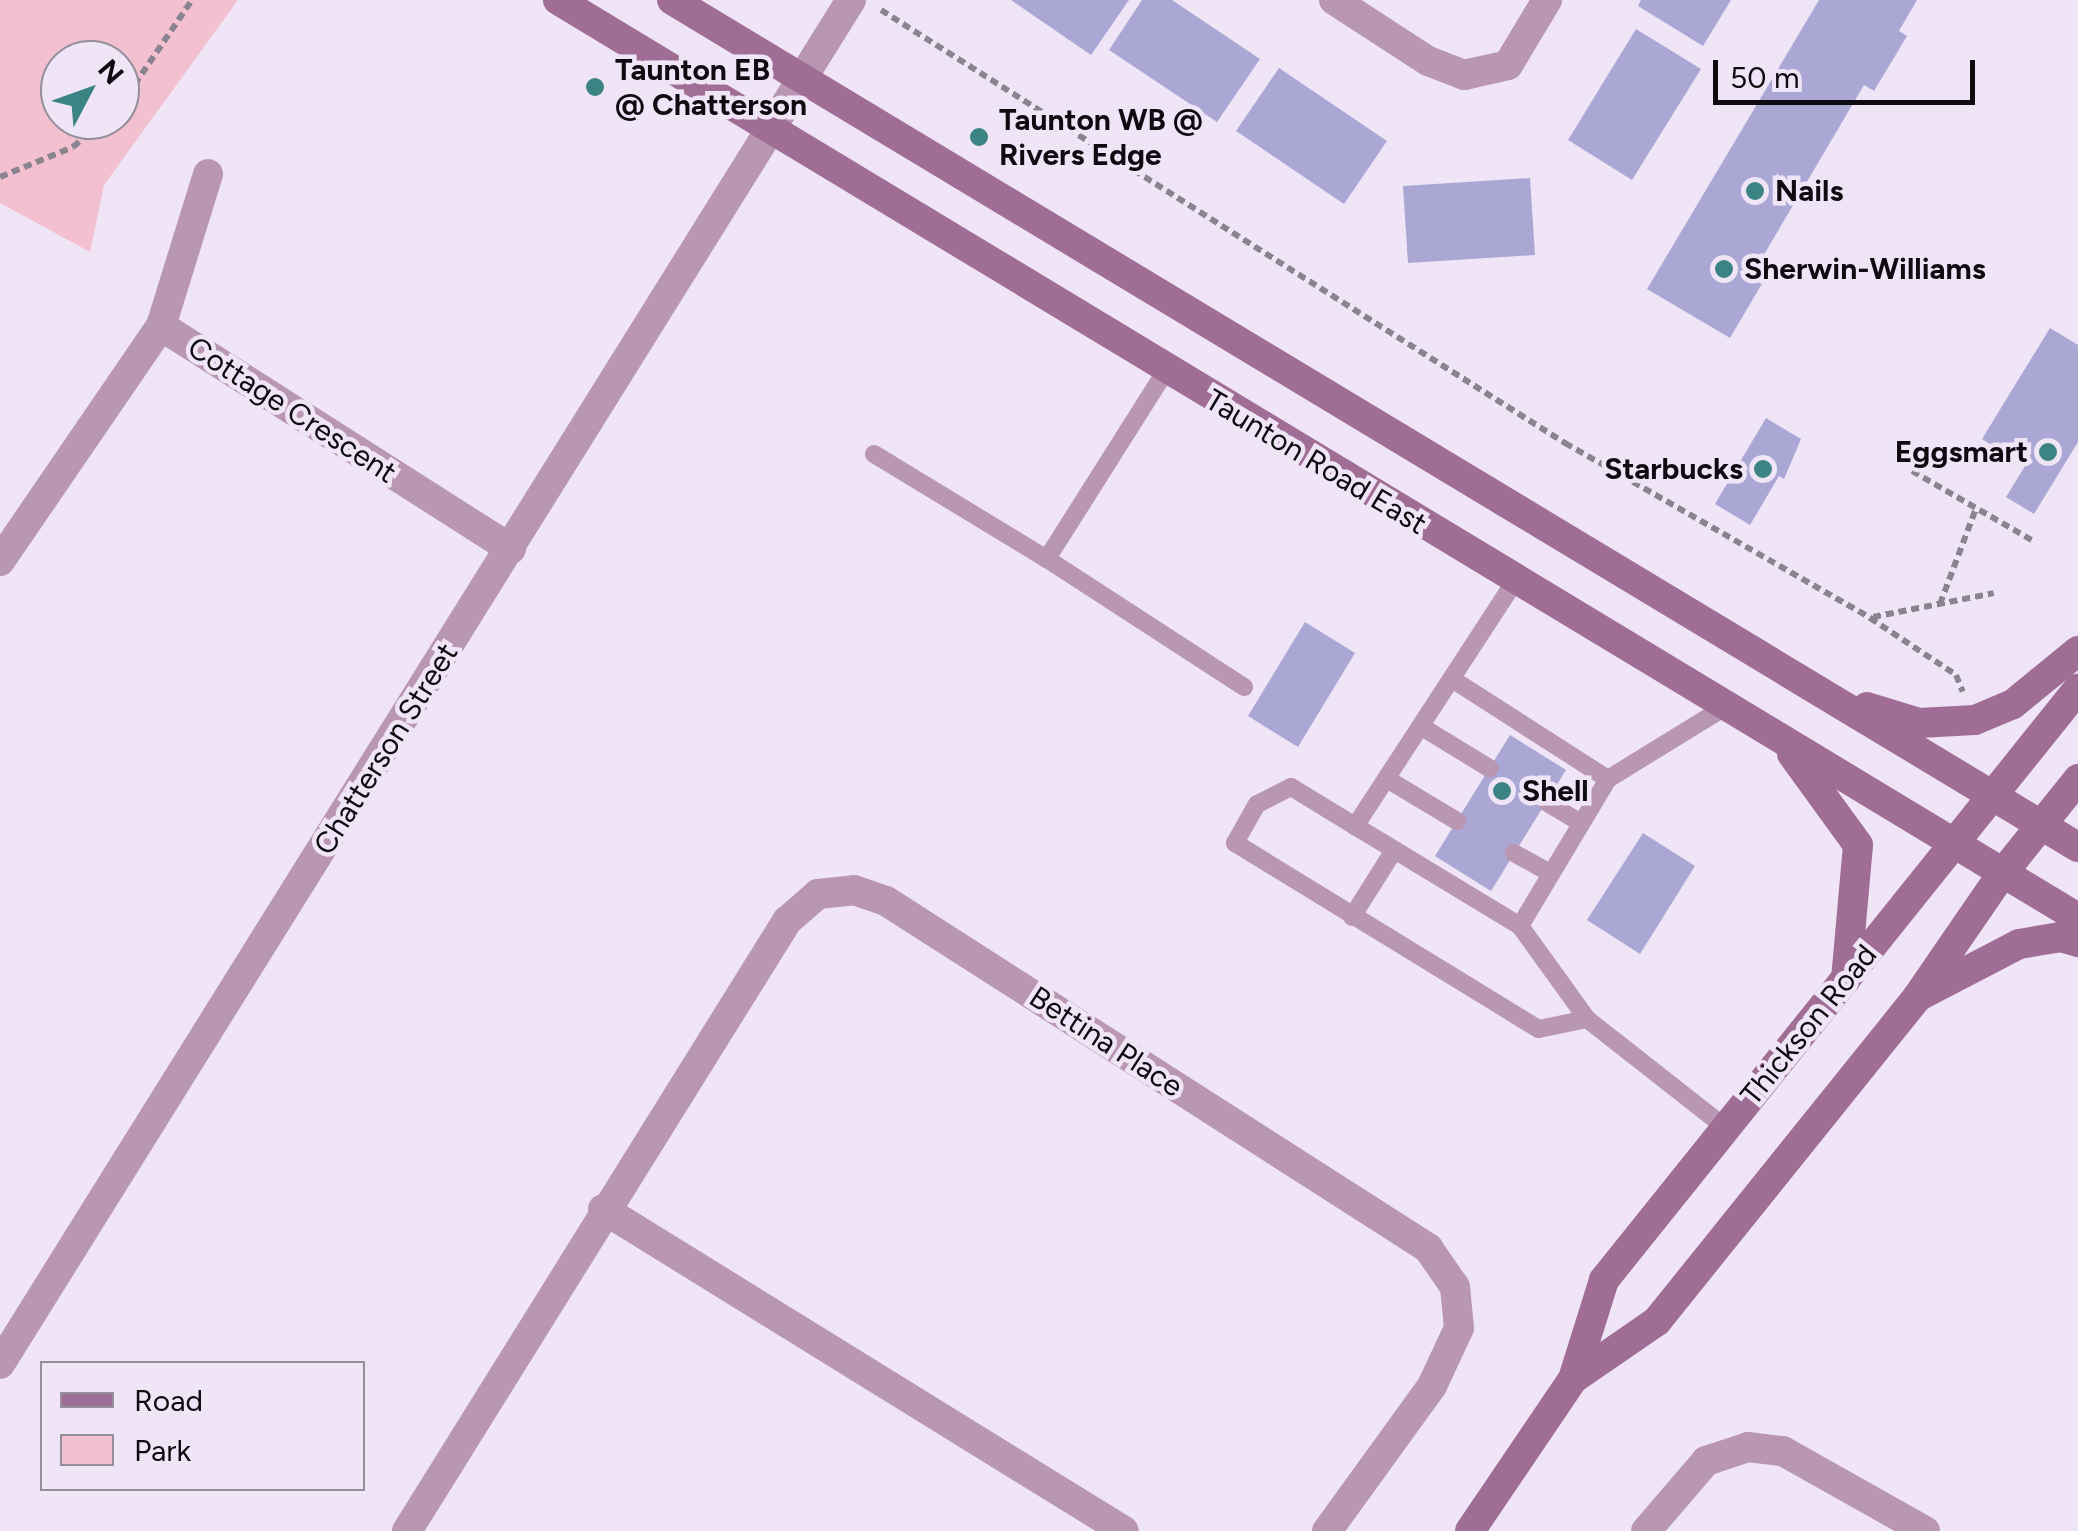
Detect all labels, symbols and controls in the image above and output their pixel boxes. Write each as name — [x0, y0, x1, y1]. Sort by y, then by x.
north arrow — [40, 40, 140, 140]
scale bar — [1718, 40, 1980, 102]
text: N — [91, 52, 131, 91]
place label: Taunton EB @ Chatterson — [615, 52, 807, 122]
text: 50 m — [1730, 59, 1799, 96]
marker: Taunton EB @ Chatterson — [584, 76, 606, 98]
place label: Taunton WB @ Rivers Edge — [999, 102, 1203, 172]
marker: Taunton WB @ Rivers Edge — [968, 126, 990, 148]
place label: Nails — [1775, 173, 1843, 209]
marker: Nails — [1744, 180, 1766, 202]
place label: Sherwin-Williams — [1744, 251, 1986, 287]
marker: Sherwin-Williams — [1713, 258, 1735, 280]
street label: Cottage Crescent — [181, 329, 403, 491]
street label: Taunton Road East — [1199, 382, 1433, 542]
place label: Eggsmart — [1895, 434, 2028, 470]
marker: Eggsmart — [2037, 441, 2059, 463]
place label: Starbucks — [1604, 451, 1743, 487]
marker: Starbucks — [1752, 458, 1774, 480]
street label: Chatterson Street — [307, 637, 465, 861]
place label: Shell — [1522, 773, 1589, 809]
marker: Shell — [1491, 780, 1513, 802]
street label: Thickson Road — [1733, 938, 1885, 1112]
street label: Bettina Place — [1023, 979, 1189, 1105]
legend — [40, 1361, 365, 1491]
text: Road — [134, 1382, 203, 1419]
text: Park — [134, 1432, 191, 1469]

